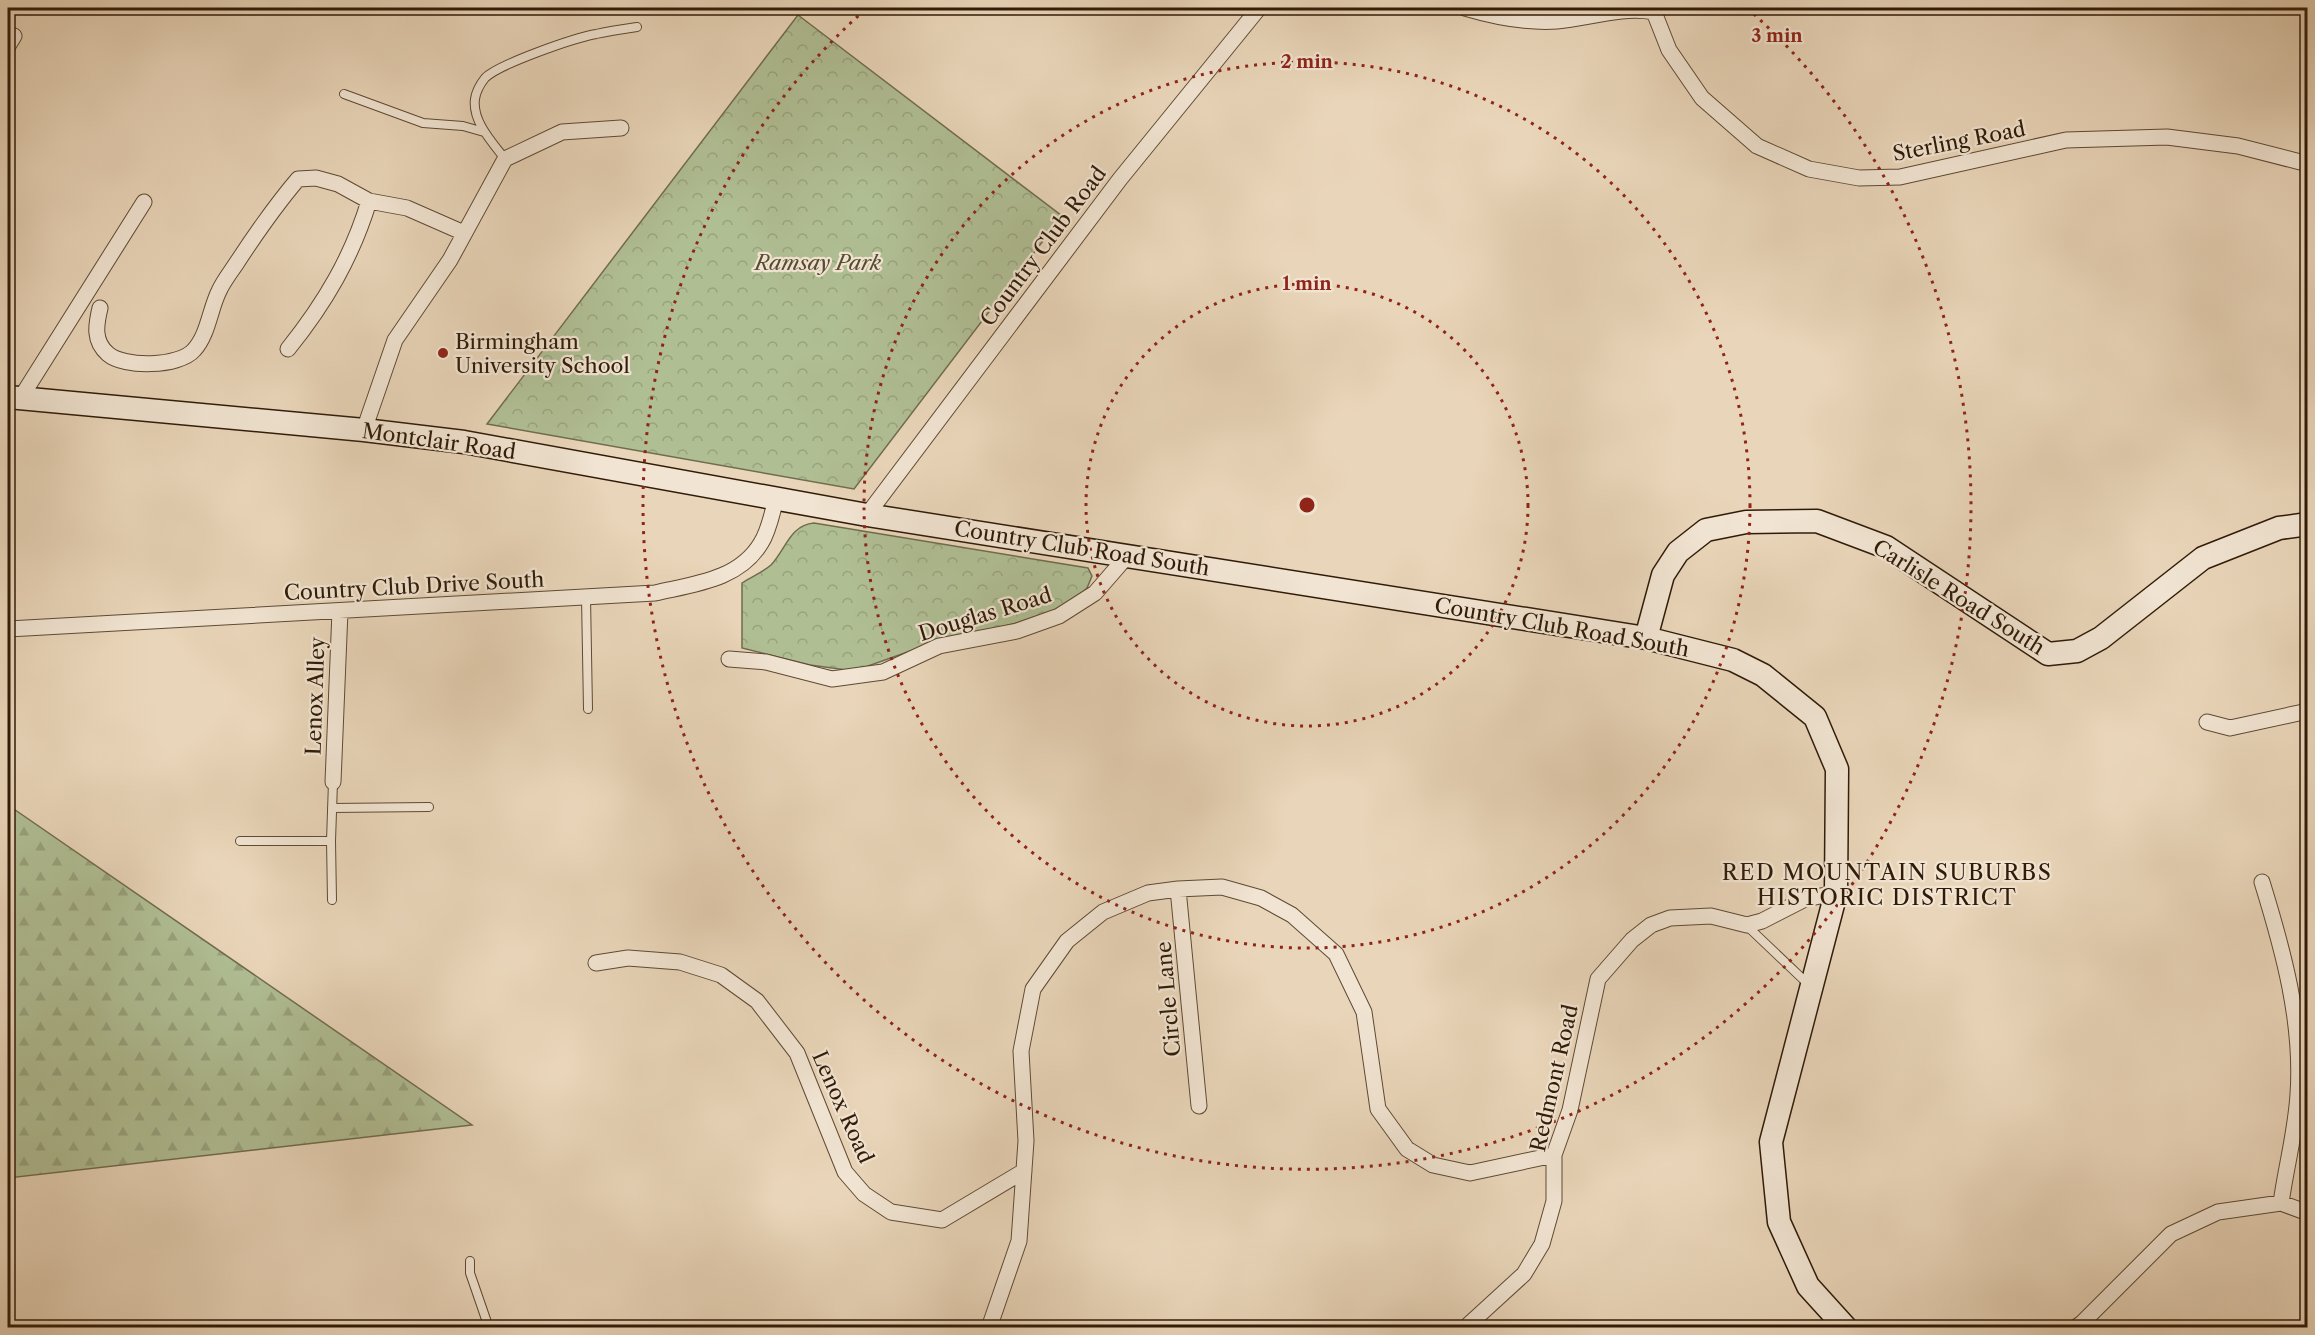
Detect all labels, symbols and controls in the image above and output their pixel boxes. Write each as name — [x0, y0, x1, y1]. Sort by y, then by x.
text: 3 min — [1751, 25, 1803, 47]
text: 2 min — [1281, 51, 1334, 73]
street label: Sterling Road — [1890, 116, 2028, 166]
street label: Country Club Road — [975, 161, 1111, 331]
park label: Ramsay Park — [753, 250, 881, 275]
text: 1 min — [1282, 273, 1332, 295]
place label: Birmingham University School — [455, 329, 630, 378]
marker: Birmingham University School — [436, 346, 450, 360]
street label: Montclair Road — [361, 418, 518, 464]
centre of rings — [1297, 495, 1317, 515]
street label: Country Club Road South — [953, 515, 1211, 581]
street label: Carlisle Road South — [1868, 534, 2050, 660]
street label: Country Club Drive South — [283, 567, 545, 605]
street label: Douglas Road — [915, 582, 1055, 646]
street label: Country Club Road South — [1433, 592, 1691, 662]
street label: Lenox Alley — [300, 636, 330, 756]
district label: RED MOUNTAIN SUBURBS HISTORIC DISTRICT — [1722, 859, 2052, 911]
street label: Circle Lane — [1151, 940, 1185, 1058]
street label: Redmont Road — [1525, 1002, 1583, 1154]
street label: Lenox Road — [807, 1047, 879, 1167]

